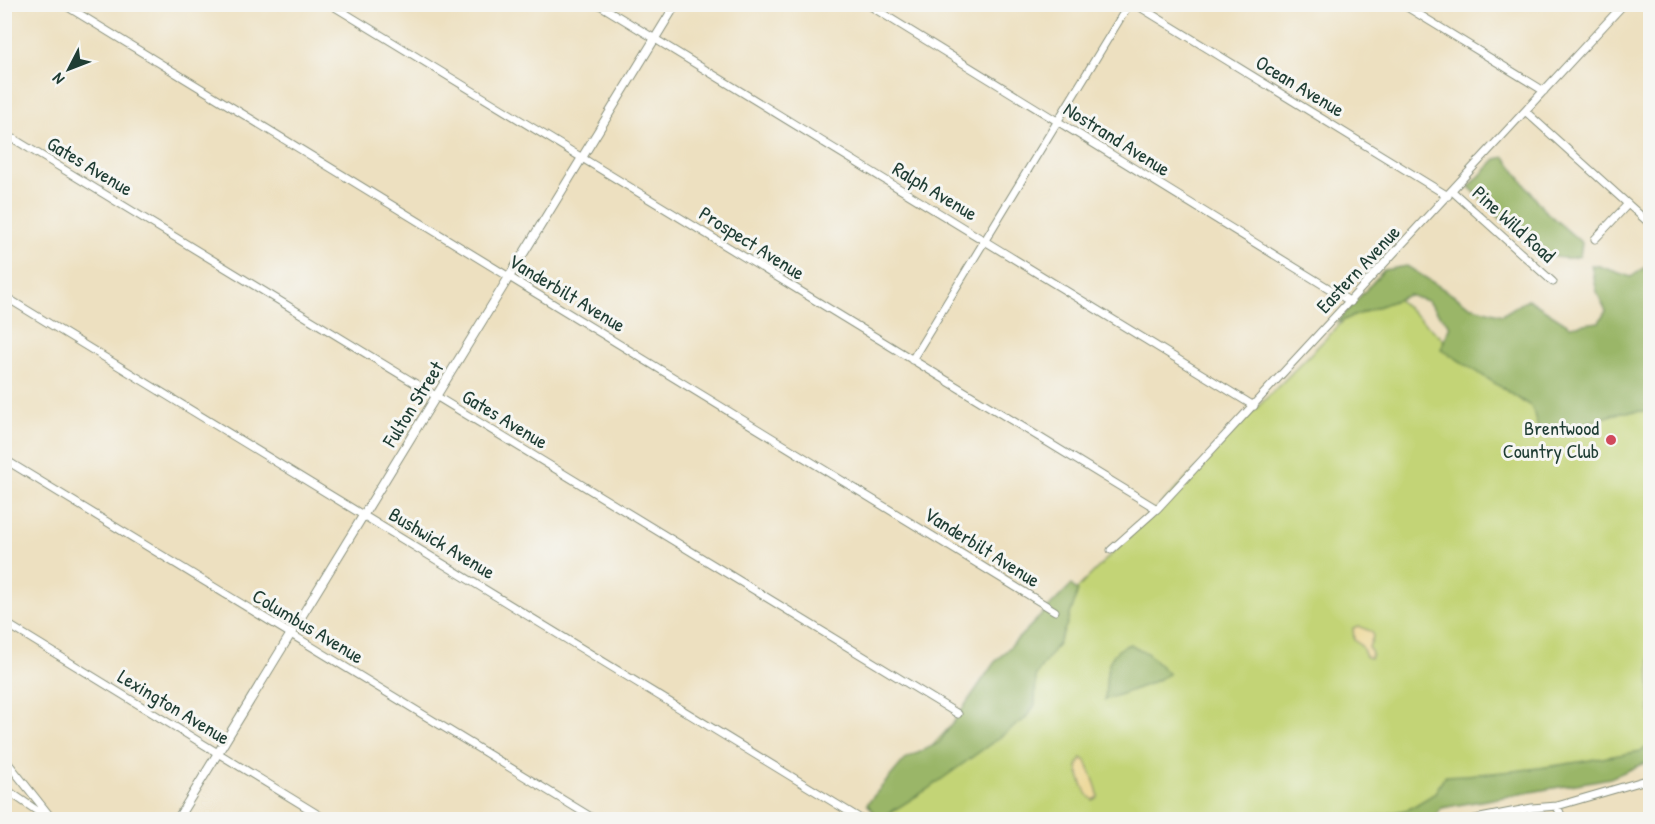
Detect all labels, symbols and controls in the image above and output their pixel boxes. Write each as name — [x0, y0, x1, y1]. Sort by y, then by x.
north arrow — [39, 39, 99, 99]
street label: Ocean Avenue — [1251, 48, 1350, 123]
text: N — [47, 68, 69, 90]
street label: Nostrand Avenue — [1059, 95, 1176, 182]
street label: Gates Avenue — [42, 129, 138, 202]
street label: Ralph Avenue — [888, 155, 983, 227]
street label: Pine Wild Road — [1467, 179, 1562, 268]
street label: Prospect Avenue — [694, 199, 810, 286]
street label: Eastern Avenue — [1310, 219, 1405, 319]
street label: Vanderbilt Avenue — [504, 247, 631, 338]
street label: Fulton Street — [375, 355, 450, 452]
street label: Gates Avenue — [457, 382, 553, 455]
place label: Brentwood Country Club — [1503, 414, 1599, 464]
marker: Brentwood Country Club — [1604, 433, 1618, 447]
street label: Bushwick Avenue — [384, 500, 500, 585]
street label: Vanderbilt Avenue — [919, 500, 1045, 593]
street label: Columbus Avenue — [248, 582, 369, 669]
street label: Lexington Avenue — [113, 663, 235, 751]

